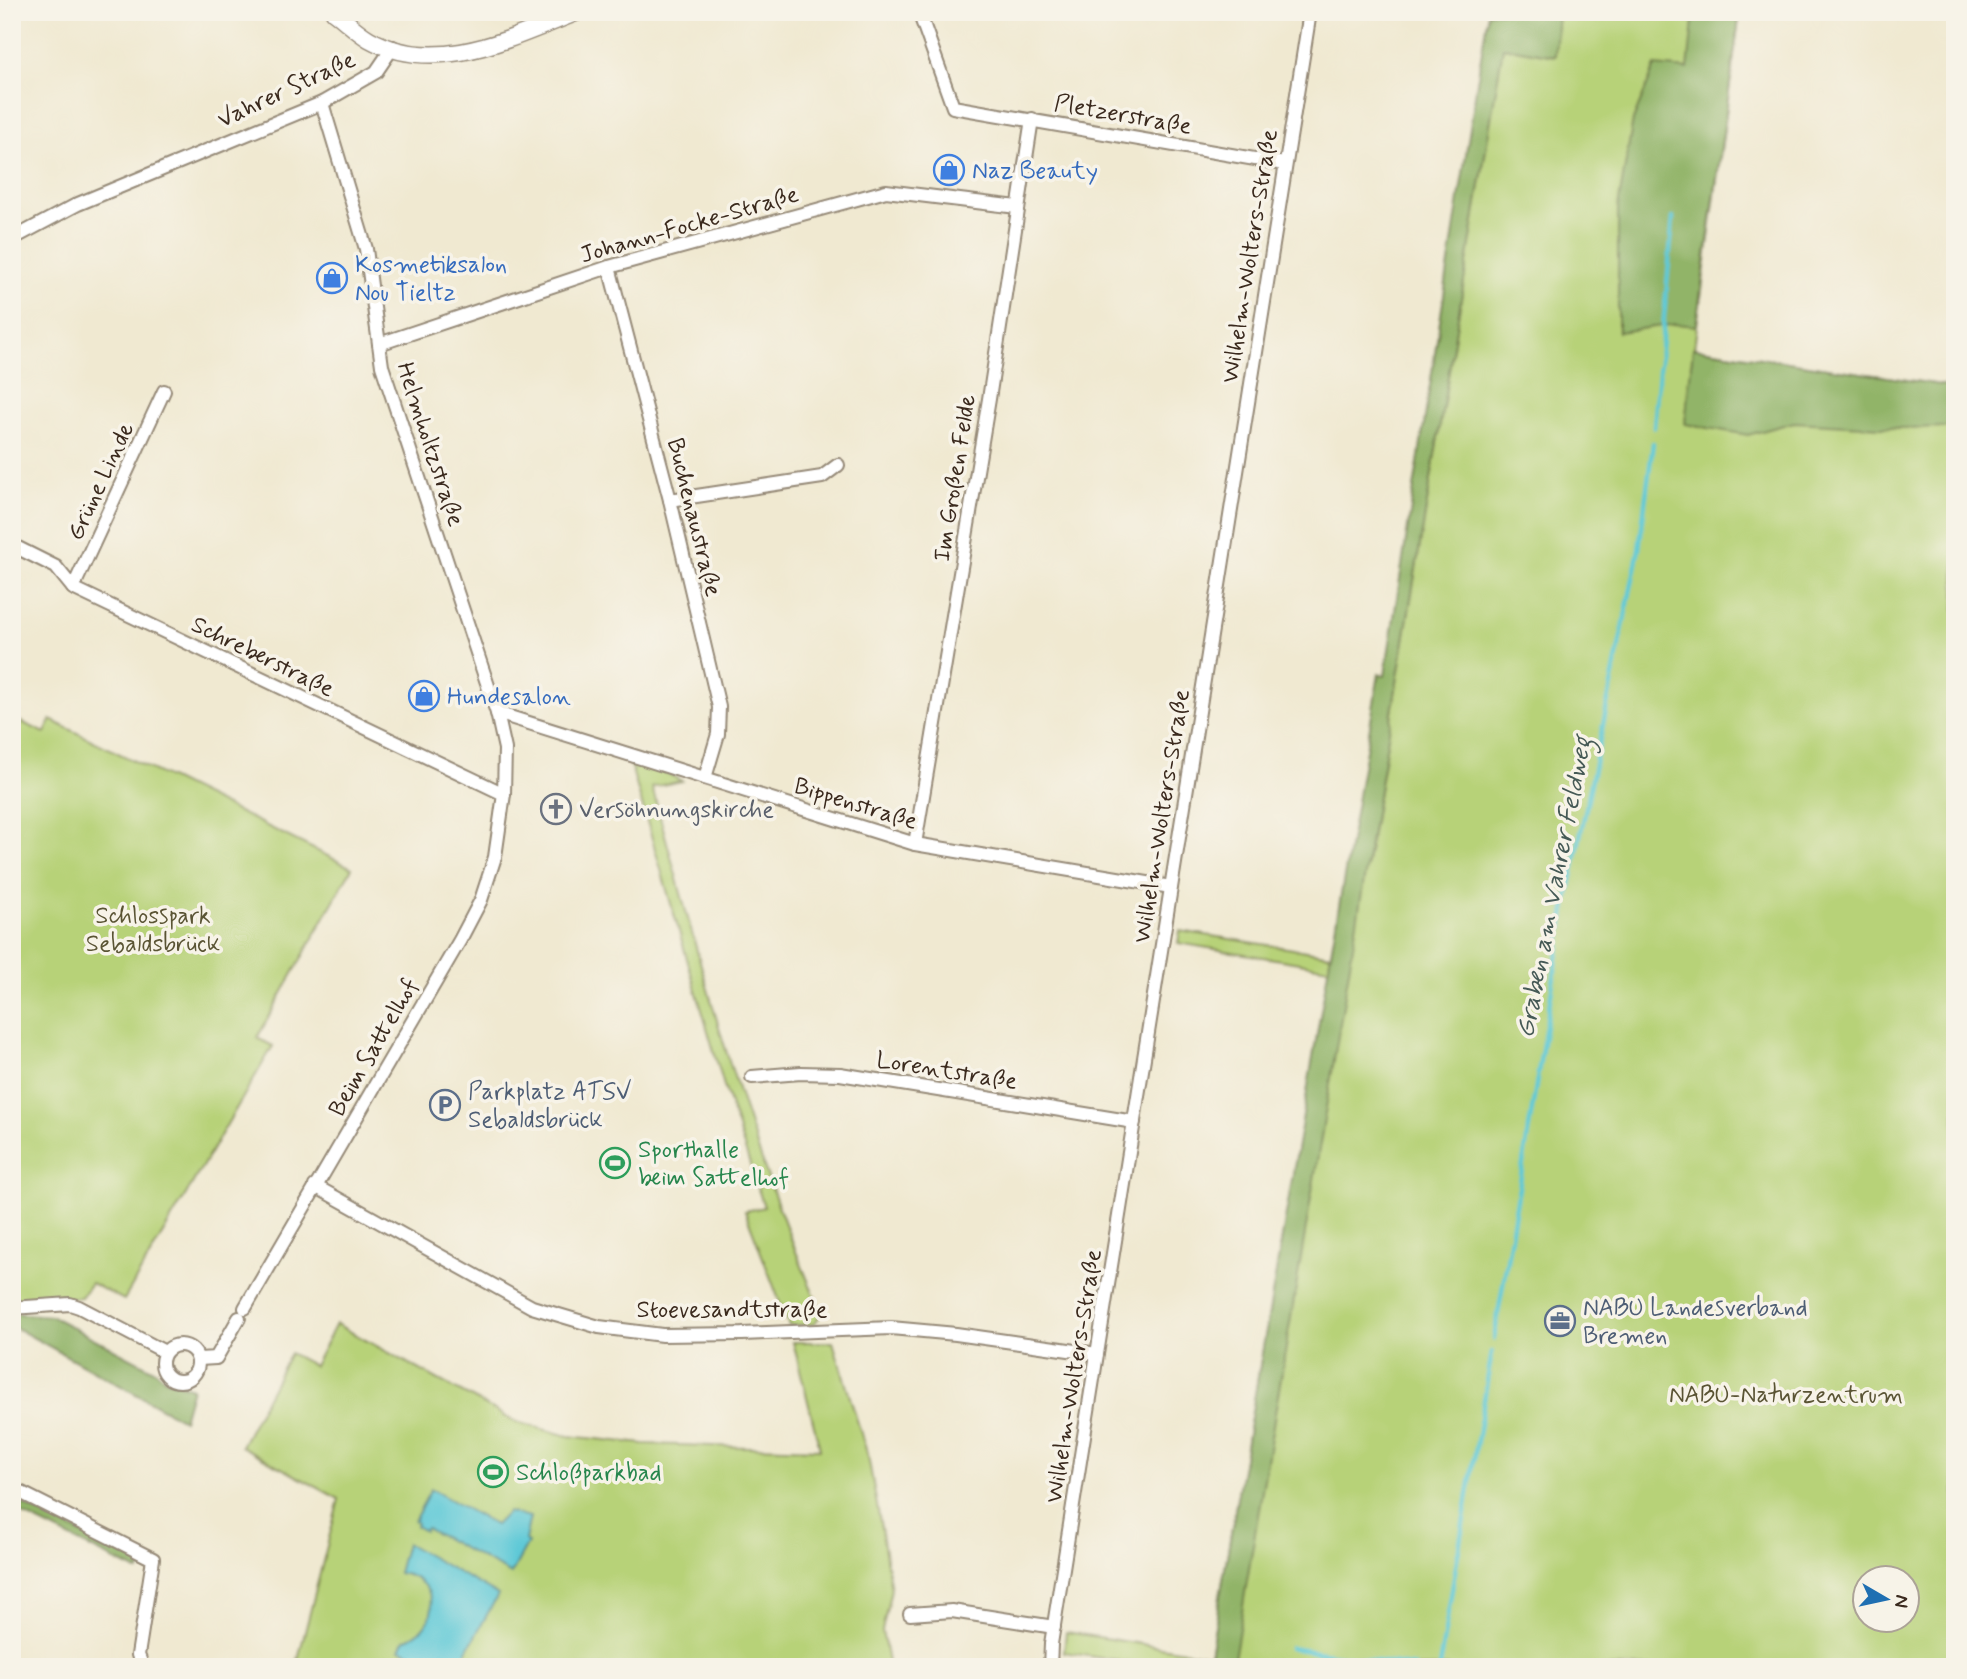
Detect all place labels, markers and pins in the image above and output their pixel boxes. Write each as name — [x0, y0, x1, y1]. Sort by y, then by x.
shop icon: Naz Beauty — [932, 153, 966, 187]
place label: Naz Beauty — [972, 156, 1098, 187]
place label: Kosmetiksalon Nou Tieltz — [355, 250, 507, 309]
shop icon: Kosmetiksalon Nou Tieltz — [315, 261, 349, 295]
shop icon: Hundesalon — [407, 679, 441, 713]
place label: Hundesalon — [447, 682, 571, 713]
church icon: Versöhnungskirche — [539, 792, 573, 826]
place label: Versöhnungskirche — [579, 795, 774, 826]
place label: Parkplatz ATSV Sebaldsbrück — [468, 1077, 631, 1136]
parking icon: Parkplatz ATSV Sebaldsbrück — [428, 1088, 462, 1122]
place label: Sporthalle beim Sattelhof — [638, 1135, 789, 1194]
sports icon: Sporthalle beim Sattelhof — [598, 1146, 632, 1180]
place label: NABU Landesverband Bremen — [1583, 1293, 1808, 1352]
office icon: NABU Landesverband Bremen — [1543, 1304, 1577, 1338]
sports icon: Schloßparkbad — [476, 1455, 510, 1489]
place label: Schloßparkbad — [516, 1458, 662, 1489]

